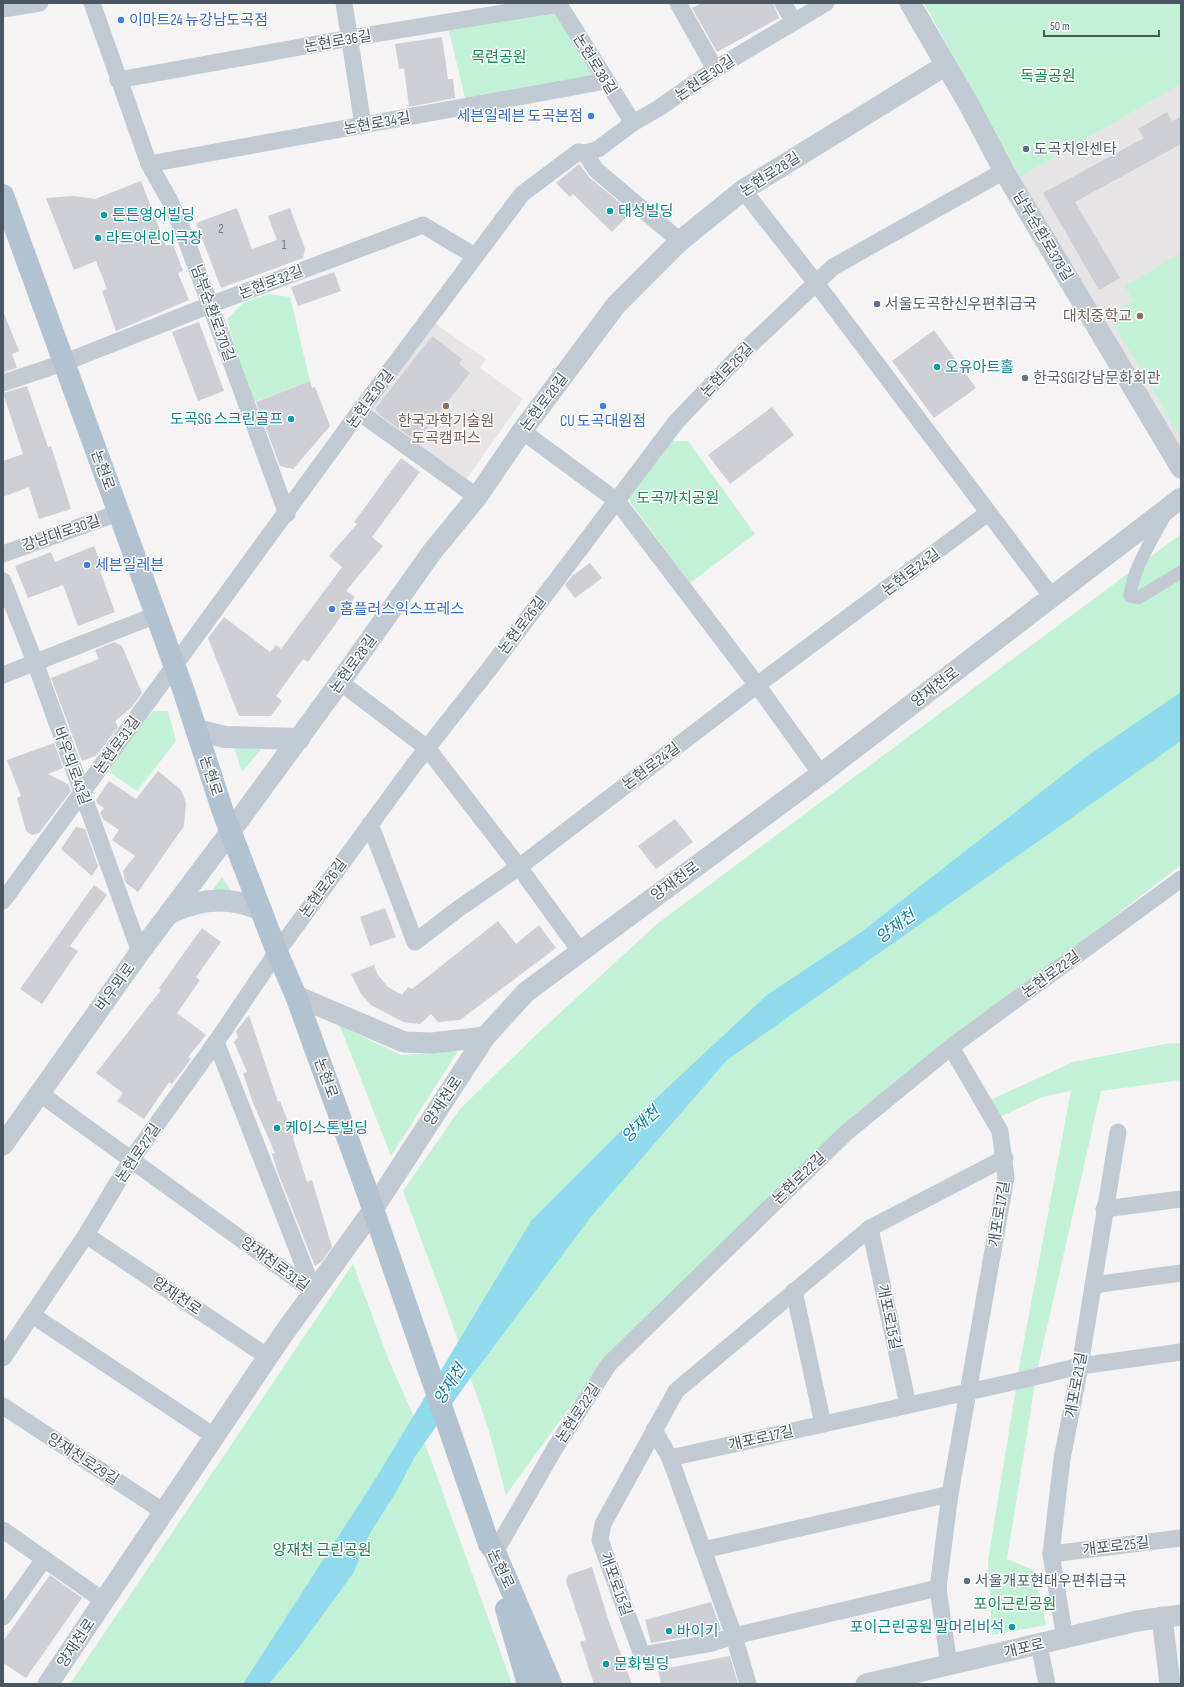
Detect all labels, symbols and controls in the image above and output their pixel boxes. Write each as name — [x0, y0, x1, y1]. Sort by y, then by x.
place label: 이마트24 뉴강남도곡점 — [129, 11, 268, 30]
scale bar — [1044, 12, 1159, 38]
marker: 이마트24 뉴강남도곡점 — [116, 15, 126, 25]
text: 50 m — [1050, 19, 1070, 34]
street label: 논현로36길 — [303, 26, 373, 57]
street label: 논현로38길 — [568, 30, 621, 98]
park label: 목련공원 — [471, 48, 527, 67]
street label: 논현로30길 — [672, 51, 739, 105]
park label: 독골공원 — [1020, 67, 1076, 86]
place label: 세븐일레븐 도곡본점 — [456, 107, 583, 126]
street label: 논현로34길 — [342, 108, 412, 139]
marker: 세븐일레븐 도곡본점 — [586, 111, 596, 121]
place label: 도곡치안센타 — [1034, 140, 1117, 159]
marker: 도곡치안센타 — [1021, 144, 1031, 154]
street label: 논현로28길 — [737, 148, 804, 201]
street label: 남부순환로378길 — [1008, 188, 1077, 285]
place label: 태성빌딩 — [618, 202, 673, 221]
place label: 튼튼영어빌딩 — [112, 206, 195, 225]
marker: 태성빌딩 — [605, 206, 615, 216]
marker: 튼튼영어빌딩 — [99, 210, 109, 220]
house number: 2 — [218, 221, 224, 237]
place label: 라트어린이극장 — [106, 229, 203, 248]
marker: 라트어린이극장 — [93, 233, 103, 243]
house number: 1 — [282, 237, 287, 253]
street label: 논현로32길 — [236, 261, 306, 303]
street label: 남부순환로370길 — [186, 262, 239, 364]
place label: 서울도곡한신우편취급국 — [885, 295, 1037, 314]
marker: 서울도곡한신우편취급국 — [872, 299, 882, 309]
place label: 대치중학교 — [1063, 307, 1132, 326]
marker: 대치중학교 — [1135, 311, 1145, 321]
street label: 논현로26길 — [697, 339, 758, 401]
place label: 오유아트홀 — [945, 358, 1014, 377]
marker: 오유아트홀 — [932, 362, 942, 372]
street label: 논현로30길 — [343, 366, 398, 432]
street label: 논현로28길 — [516, 369, 572, 435]
place label: 한국SGI강남문화회관 — [1033, 369, 1161, 388]
marker: 한국SGI강남문화회관 — [1020, 373, 1030, 383]
marker: 한국과학기술원 도곡캠퍼스 — [441, 401, 451, 411]
marker: CU 도곡대원점 — [598, 401, 608, 411]
place label: 도곡SG 스크린골프 — [170, 410, 283, 429]
place label: 한국과학기술원 도곡캠퍼스 — [398, 412, 494, 448]
place label: CU 도곡대원점 — [560, 412, 646, 431]
marker: 도곡SG 스크린골프 — [286, 414, 296, 424]
street label: 논현로 — [87, 447, 119, 493]
park label: 도곡까치공원 — [637, 489, 719, 508]
street label: 강남대로30길 — [19, 511, 103, 556]
street label: 논현로24길 — [879, 544, 944, 600]
place label: 세븐일레븐 — [95, 556, 164, 575]
marker: 세븐일레븐 — [82, 560, 92, 570]
street label: 논현로26길 — [494, 592, 550, 658]
place label: 홈플러스익스프레스 — [340, 600, 464, 619]
marker: 홈플러스익스프레스 — [327, 604, 337, 614]
street label: 논현로28길 — [326, 631, 381, 697]
street label: 양재천로 — [908, 663, 963, 712]
street label: 논현로31길 — [90, 713, 145, 778]
street label: 바우뫼로43길 — [49, 725, 94, 808]
street label: 논현로24길 — [619, 738, 684, 794]
street label: 논현로 — [195, 754, 226, 799]
street label: 논현로26길 — [296, 855, 351, 921]
street label: 양재천로 — [647, 857, 703, 905]
water label: 양재천 — [872, 905, 921, 948]
street label: 논현로22길 — [1018, 947, 1084, 1002]
street label: 바우뫼로 — [91, 959, 139, 1015]
street label: 논현로 — [310, 1055, 342, 1101]
street label: 양재천로 — [420, 1073, 467, 1129]
water label: 양재천 — [618, 1102, 665, 1147]
place label: 케이스톤빌딩 — [285, 1119, 368, 1138]
street label: 논현로27길 — [112, 1120, 165, 1187]
marker: 케이스톤빌딩 — [272, 1123, 282, 1133]
street label: 논현로22길 — [768, 1148, 830, 1209]
street label: 개포로17길 — [985, 1180, 1014, 1248]
street label: 양재천로31길 — [237, 1233, 313, 1296]
street label: 양재천로 — [149, 1273, 205, 1320]
street label: 개포로15길 — [872, 1283, 905, 1352]
street label: 개포로21길 — [1061, 1351, 1092, 1420]
water label: 양재천 — [430, 1359, 471, 1409]
street label: 논현로22길 — [552, 1380, 605, 1447]
street label: 개포로17길 — [727, 1422, 796, 1455]
street label: 양재천로29길 — [43, 1429, 122, 1490]
street label: 개포로25길 — [1081, 1533, 1151, 1560]
park label: 양재천 근린공원 — [273, 1541, 372, 1560]
street label: 논현로 — [483, 1546, 518, 1592]
street label: 개포로15길 — [595, 1550, 636, 1619]
place label: 서울개포현대우편취급국 — [975, 1572, 1127, 1591]
marker: 서울개포현대우편취급국 — [962, 1576, 972, 1586]
park label: 포이근린공원 — [974, 1595, 1056, 1614]
street label: 양재천로 — [53, 1615, 100, 1671]
place label: 포이근린공원 말머리비석 — [850, 1618, 1004, 1637]
place label: 바이키 — [677, 1622, 718, 1641]
marker: 포이근린공원 말머리비석 — [1007, 1622, 1017, 1632]
marker: 바이키 — [664, 1626, 674, 1636]
street label: 개포로 — [1002, 1635, 1046, 1662]
place label: 문화빌딩 — [614, 1655, 669, 1674]
marker: 문화빌딩 — [601, 1659, 611, 1669]

